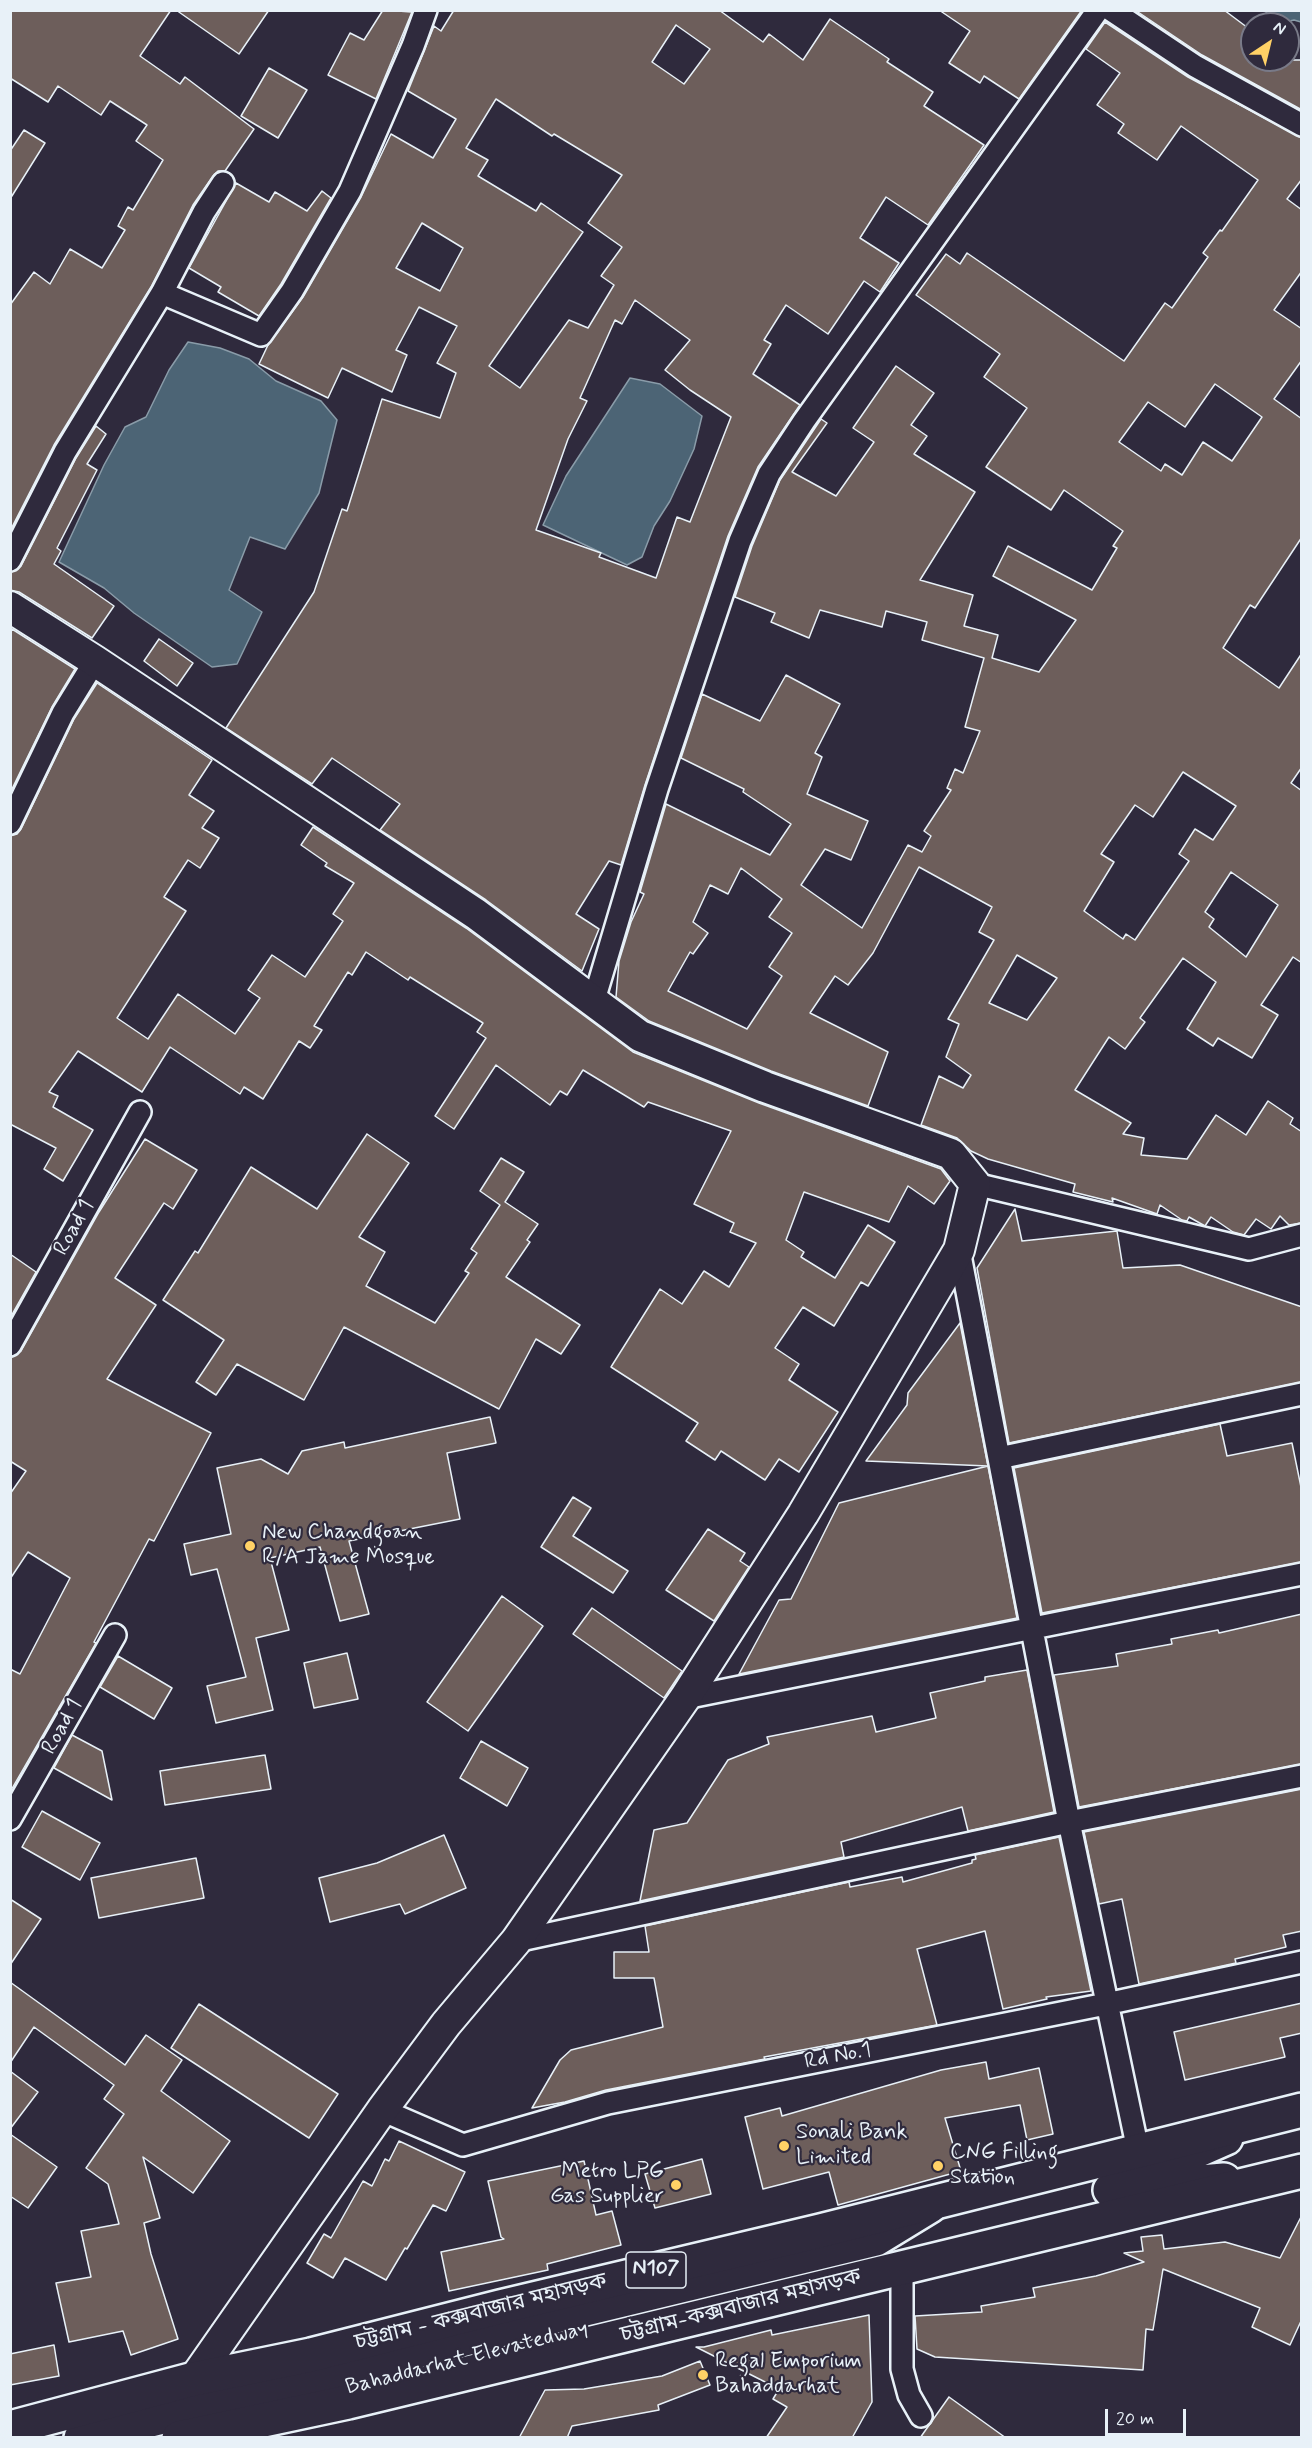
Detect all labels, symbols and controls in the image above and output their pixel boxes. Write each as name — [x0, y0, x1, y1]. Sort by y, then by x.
north arrow — [1240, 12, 1300, 72]
text: N — [1269, 17, 1290, 40]
street label: Road 1 — [49, 1195, 101, 1261]
place label: New Chandgoan R/A Jame Mosque — [262, 1520, 435, 1572]
marker: New Chandgoan R/A Jame Mosque — [243, 1539, 257, 1553]
street label: Road 1 — [37, 1694, 89, 1760]
street label: Rd No.1 — [802, 2038, 874, 2076]
place label: Sonali Bank Limited — [796, 2120, 907, 2172]
marker: Sonali Bank Limited — [777, 2139, 791, 2153]
place label: CNG Filling Station — [950, 2140, 1058, 2192]
place label: Metro LPG Gas Supplier — [550, 2159, 664, 2210]
marker: CNG Filling Station — [931, 2159, 945, 2173]
marker: Metro LPG Gas Supplier — [669, 2178, 683, 2192]
road number: N107 — [626, 2252, 686, 2288]
street label: চট্টগ্রাম-কক্সবাজার মহাসড়ক — [618, 2264, 864, 2350]
street label: চট্টগ্রাম - কক্সবাজার মহাসড়ক — [352, 2269, 610, 2357]
street label: Bahaddarhat Elevatedway — [343, 2316, 591, 2402]
place label: Regal Emporium Bahaddarhat — [715, 2349, 862, 2400]
marker: Regal Emporium Bahaddarhat — [696, 2368, 710, 2382]
scale bar — [1108, 2397, 1189, 2435]
text: 20 m — [1116, 2407, 1154, 2431]

